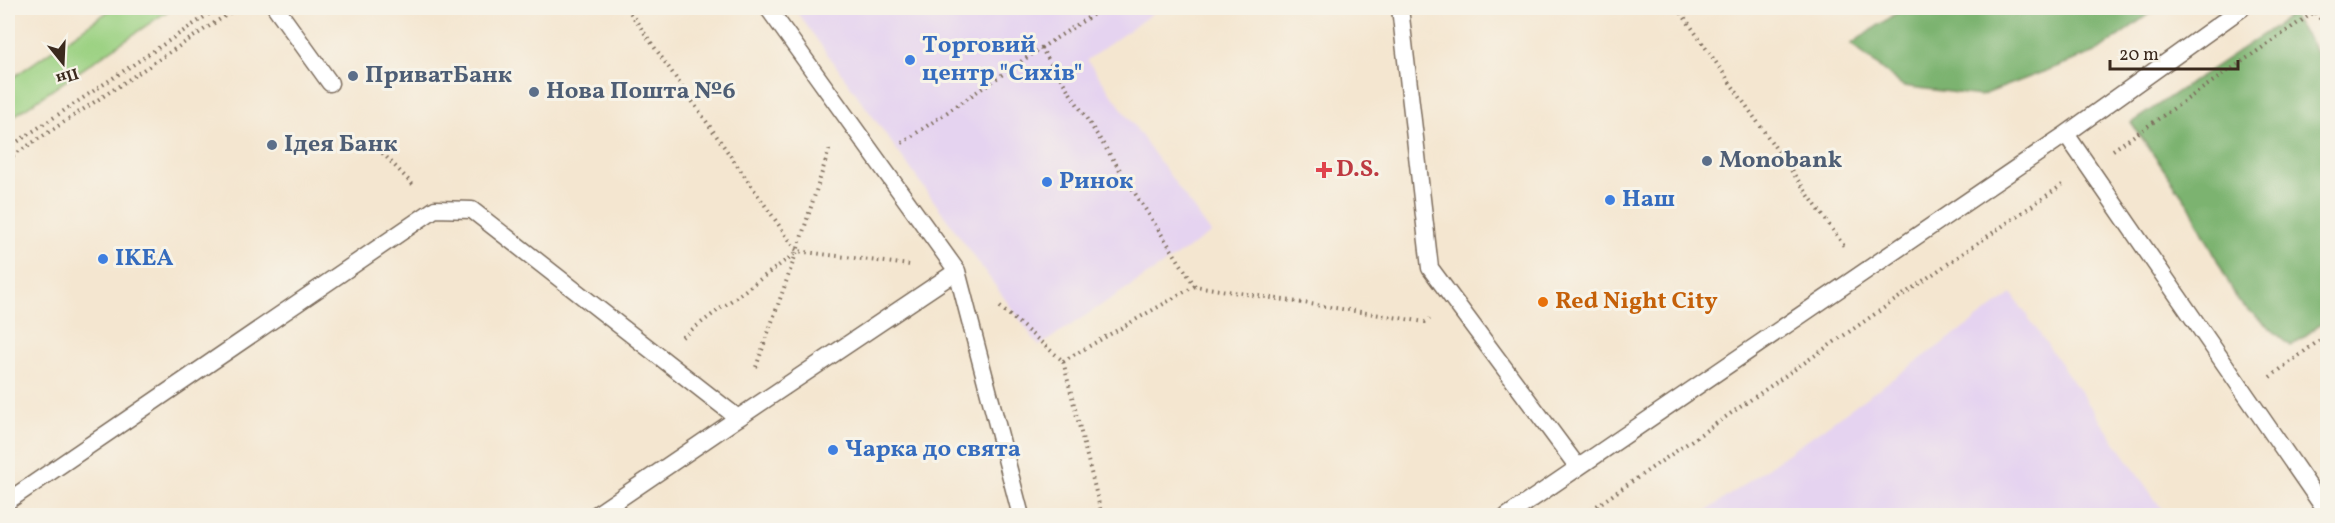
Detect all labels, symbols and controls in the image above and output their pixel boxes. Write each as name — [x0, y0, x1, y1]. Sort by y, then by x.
place label: Tорговий центр "Сихів" — [922, 29, 1083, 91]
north arrow — [33, 33, 93, 93]
scale bar — [2110, 33, 2238, 71]
text: 20 m — [2119, 43, 2159, 68]
marker: Tорговий центр "Сихів" — [903, 53, 917, 67]
place label: ПриватБанк — [365, 59, 512, 93]
text: Пн — [53, 61, 81, 89]
marker: ПриватБанк — [346, 69, 360, 83]
place label: Нова Пошта №6 — [546, 75, 736, 109]
marker: Нова Пошта №6 — [527, 85, 541, 99]
place label: Ідея Банк — [284, 128, 398, 162]
marker: Ідея Банк — [265, 138, 279, 152]
place label: Monobank — [1719, 144, 1843, 178]
place label: D.S. — [1336, 153, 1380, 187]
marker: Monobank — [1700, 154, 1714, 168]
marker: D.S. — [1317, 163, 1331, 177]
place label: Ринок — [1059, 165, 1133, 199]
marker: Ринок — [1040, 175, 1054, 189]
place label: Наш — [1622, 183, 1675, 217]
marker: Наш — [1603, 193, 1617, 207]
place label: IKEA — [115, 242, 174, 276]
marker: IKEA — [96, 252, 110, 266]
place label: Red Night City — [1555, 285, 1718, 319]
marker: Red Night City — [1536, 295, 1550, 309]
place label: Чарка до свята — [845, 433, 1021, 467]
marker: Чарка до свята — [826, 443, 840, 457]

